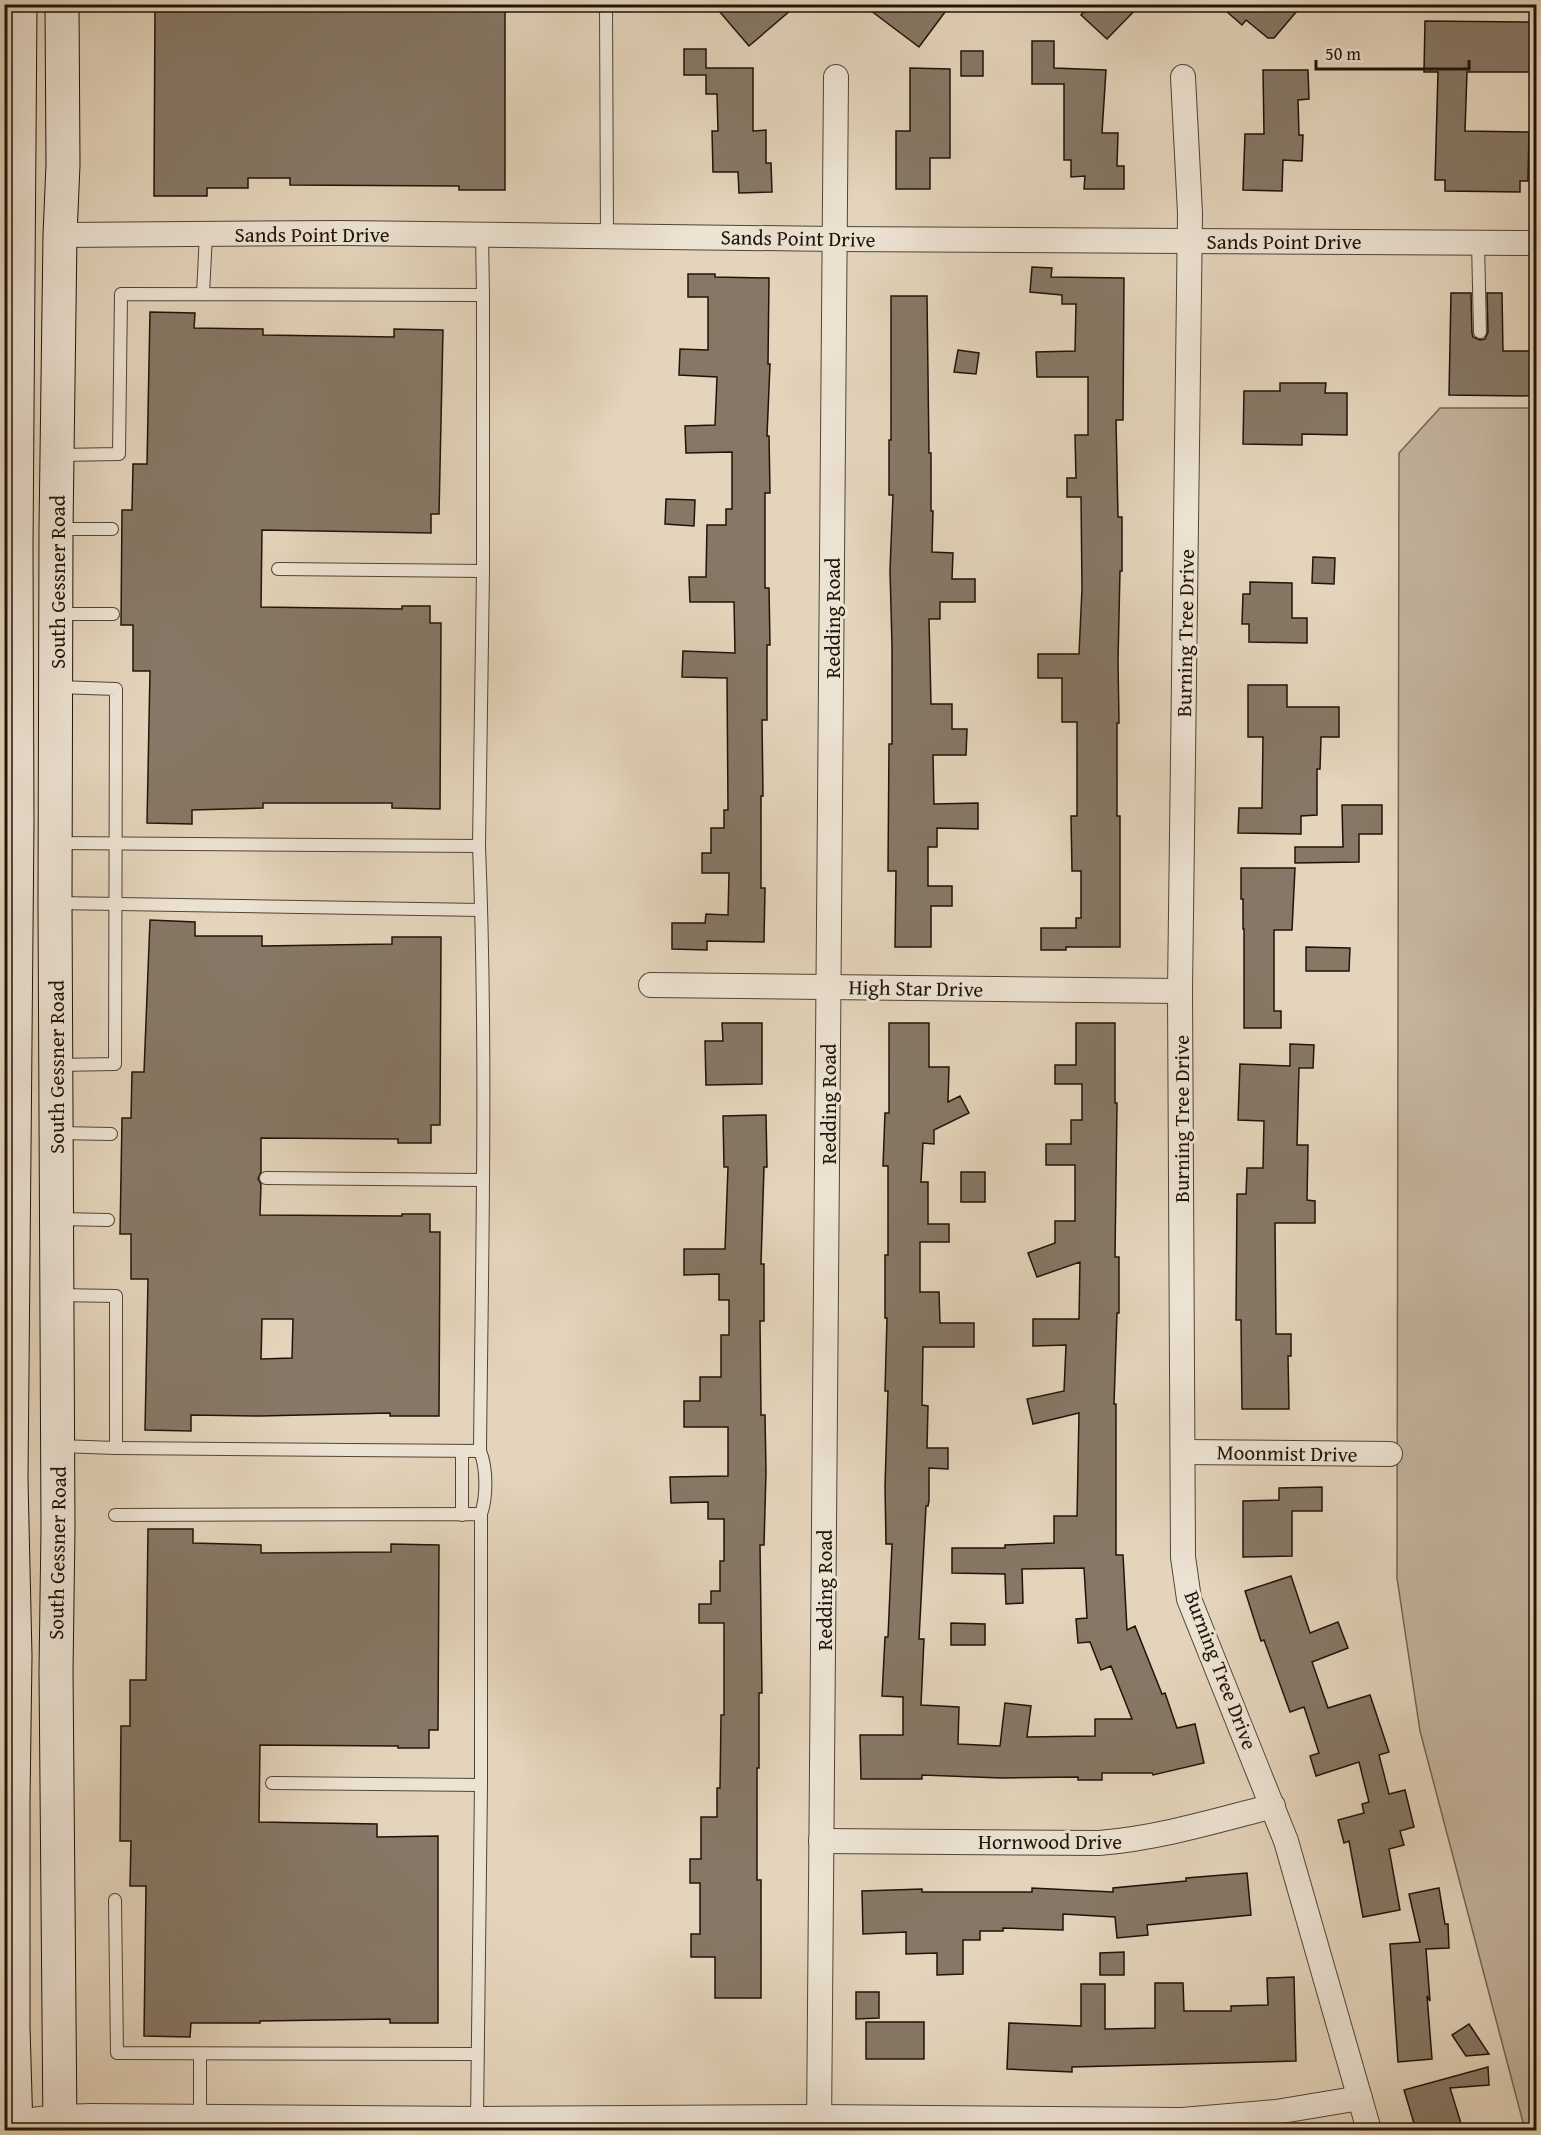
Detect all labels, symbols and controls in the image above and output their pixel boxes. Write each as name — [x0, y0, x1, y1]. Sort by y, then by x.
scale bar — [1316, 33, 1469, 71]
text: 50 m — [1325, 40, 1361, 67]
street label: Sands Point Drive — [235, 219, 390, 250]
street label: Sands Point Drive — [720, 221, 876, 255]
street label: Sands Point Drive — [1207, 226, 1362, 257]
street label: South Gessner Road — [42, 494, 73, 669]
street label: Burning Tree Drive — [1168, 549, 1202, 717]
street label: Redding Road — [817, 557, 848, 679]
street label: High Star Drive — [848, 971, 984, 1005]
street label: South Gessner Road — [41, 979, 72, 1154]
street label: Burning Tree Drive — [1166, 1035, 1197, 1203]
street label: Redding Road — [813, 1043, 844, 1165]
street label: Moonmist Drive — [1216, 1436, 1358, 1470]
street label: South Gessner Road — [40, 1465, 74, 1640]
street label: Redding Road — [809, 1529, 840, 1651]
street label: Burning Tree Drive — [1176, 1586, 1266, 1754]
street label: Hornwood Drive — [978, 1826, 1122, 1857]

